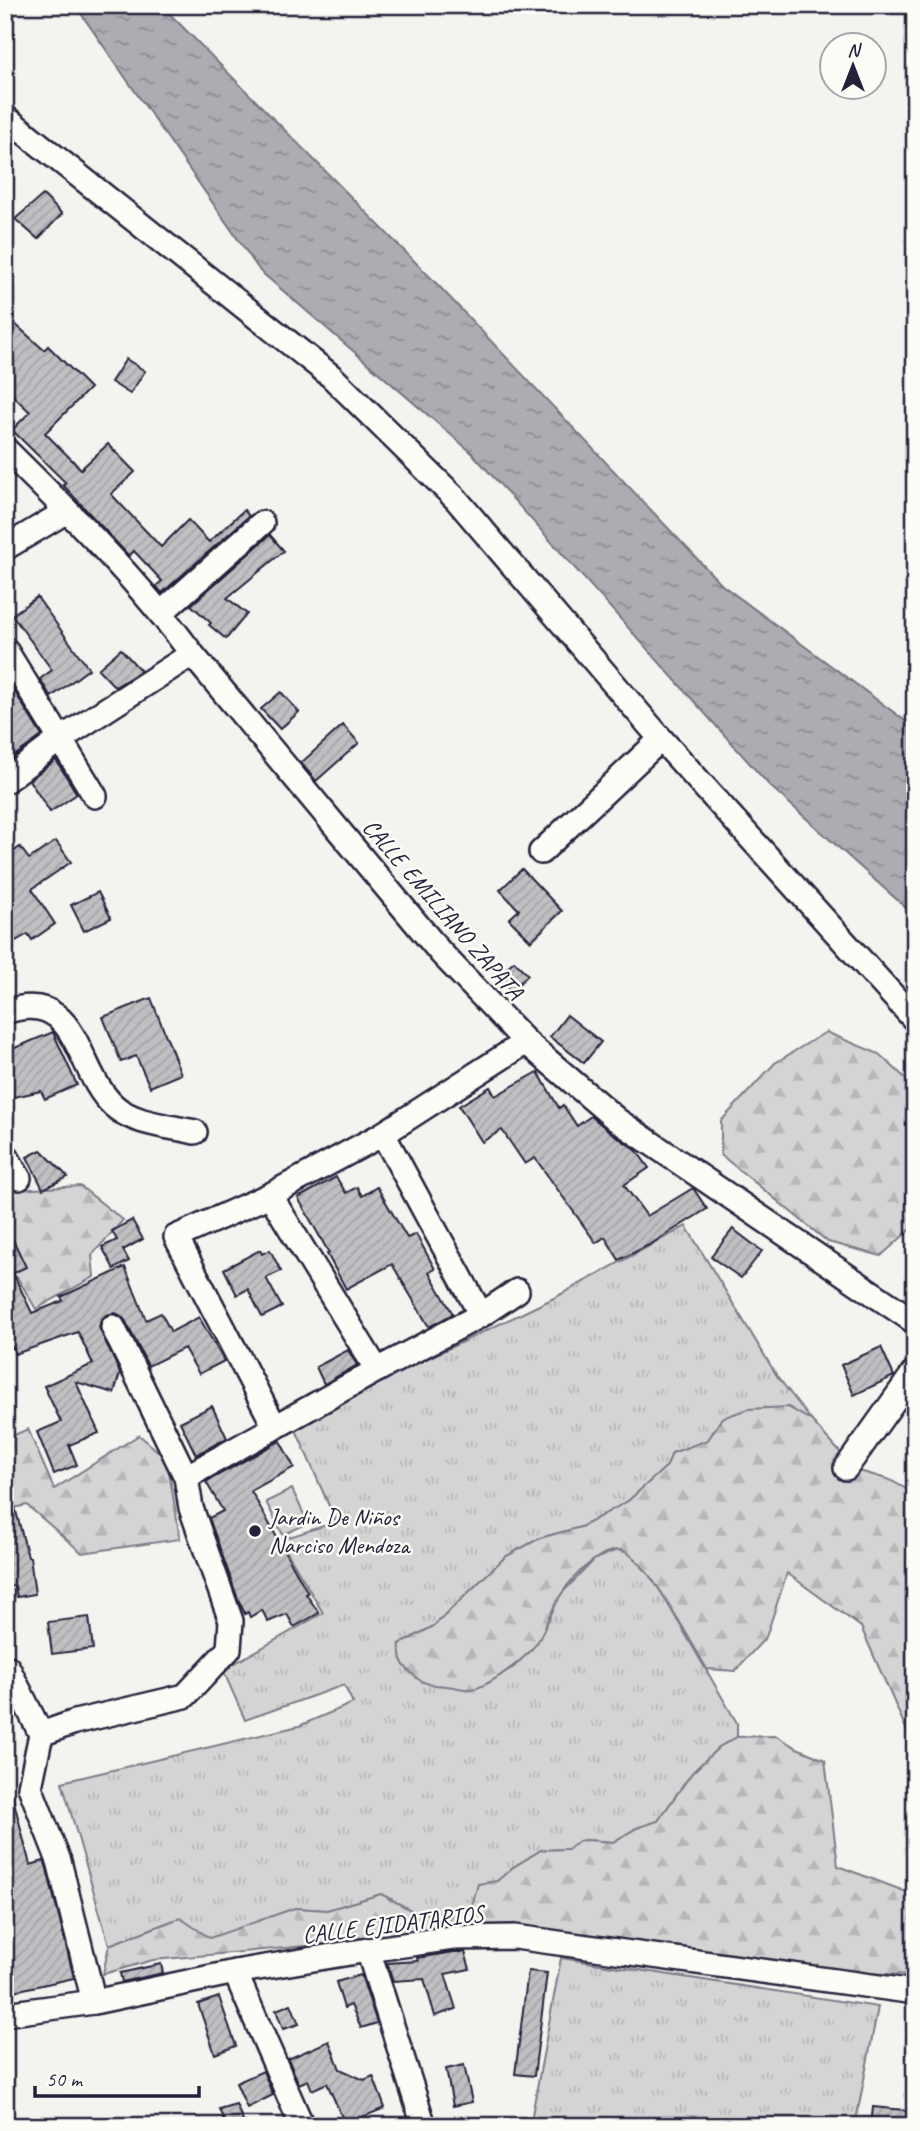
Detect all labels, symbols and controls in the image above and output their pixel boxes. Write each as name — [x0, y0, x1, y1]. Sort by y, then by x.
north arrow — [818, 32, 888, 102]
text: N — [847, 38, 862, 62]
street label: CALLE EMILIANO ZAPATA — [356, 812, 530, 1006]
place label: Jardin De Niños Narciso Mendoza — [268, 1502, 411, 1560]
marker: Jardin De Niños Narciso Mendoza — [247, 1523, 263, 1539]
street label: CALLE EJIDATARIOS — [301, 1898, 489, 1950]
scale bar — [35, 2054, 200, 2098]
text: 50 m — [46, 2066, 84, 2092]

